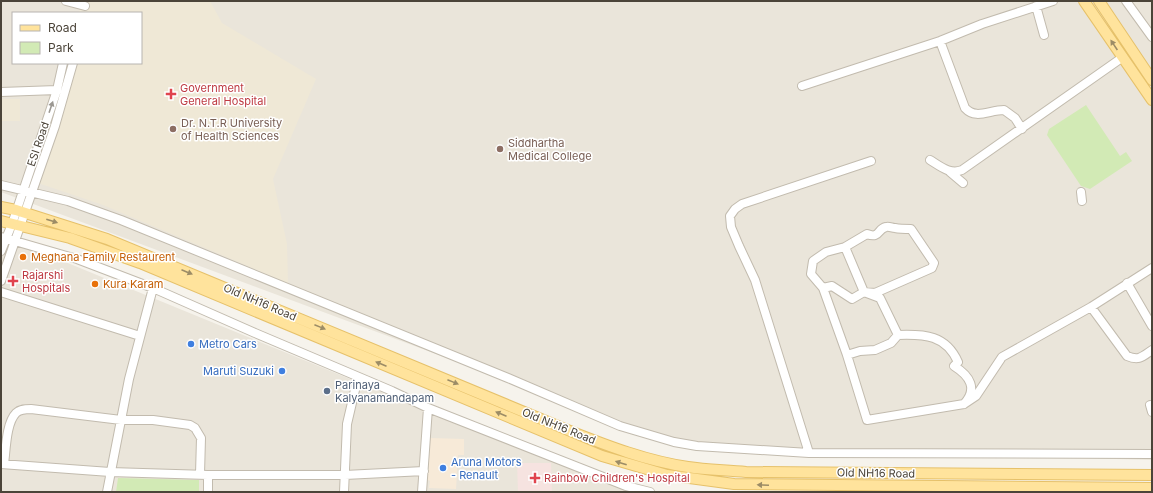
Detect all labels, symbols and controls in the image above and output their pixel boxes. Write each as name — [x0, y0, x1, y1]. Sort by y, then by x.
legend — [12, 12, 142, 64]
text: Road — [48, 20, 77, 35]
text: Park — [48, 40, 74, 55]
one-way arrow — [1110, 40, 1118, 50]
place label: Government General Hospital — [180, 81, 266, 108]
marker: Government General Hospital — [165, 88, 177, 100]
one-way arrow — [48, 101, 54, 113]
place label: Dr. N.T.R University of Health Sciences — [181, 116, 282, 143]
street label: ESI Road — [24, 120, 52, 168]
marker: Dr. N.T.R University of Health Sciences — [168, 124, 178, 134]
place label: Siddhartha Medical College — [508, 136, 592, 163]
marker: Siddhartha Medical College — [495, 144, 505, 154]
one-way arrow — [46, 218, 58, 224]
place label: Meghana Family Restaurent — [31, 250, 176, 264]
marker: Meghana Family Restaurent — [18, 252, 28, 262]
place label: Rajarshi Hospitals — [22, 268, 70, 295]
one-way arrow — [181, 269, 192, 275]
marker: Rajarshi Hospitals — [7, 275, 19, 287]
place label: Kura Karam — [103, 277, 163, 291]
marker: Kura Karam — [90, 279, 100, 289]
street label: Old NH16 Road — [221, 280, 299, 324]
one-way arrow — [314, 324, 325, 330]
place label: Metro Cars — [199, 337, 257, 351]
marker: Metro Cars — [186, 339, 196, 349]
one-way arrow — [374, 361, 386, 367]
place label: Maruti Suzuki — [203, 364, 274, 378]
marker: Maruti Suzuki — [277, 366, 287, 376]
place label: Parinaya Kalyanamandapam — [335, 378, 434, 405]
one-way arrow — [447, 379, 458, 385]
marker: Parinaya Kalyanamandapam — [322, 386, 332, 396]
street label: Old NH16 Road — [520, 405, 598, 447]
one-way arrow — [494, 411, 506, 417]
place label: Aruna Motors - Renault — [451, 455, 522, 482]
one-way arrow — [615, 459, 627, 465]
marker: Aruna Motors - Renault — [438, 463, 448, 473]
street label: Old NH16 Road — [837, 465, 915, 481]
place label: Rainbow Children's Hospital — [544, 471, 690, 485]
marker: Rainbow Children's Hospital — [529, 472, 541, 484]
one-way arrow — [757, 481, 769, 488]

